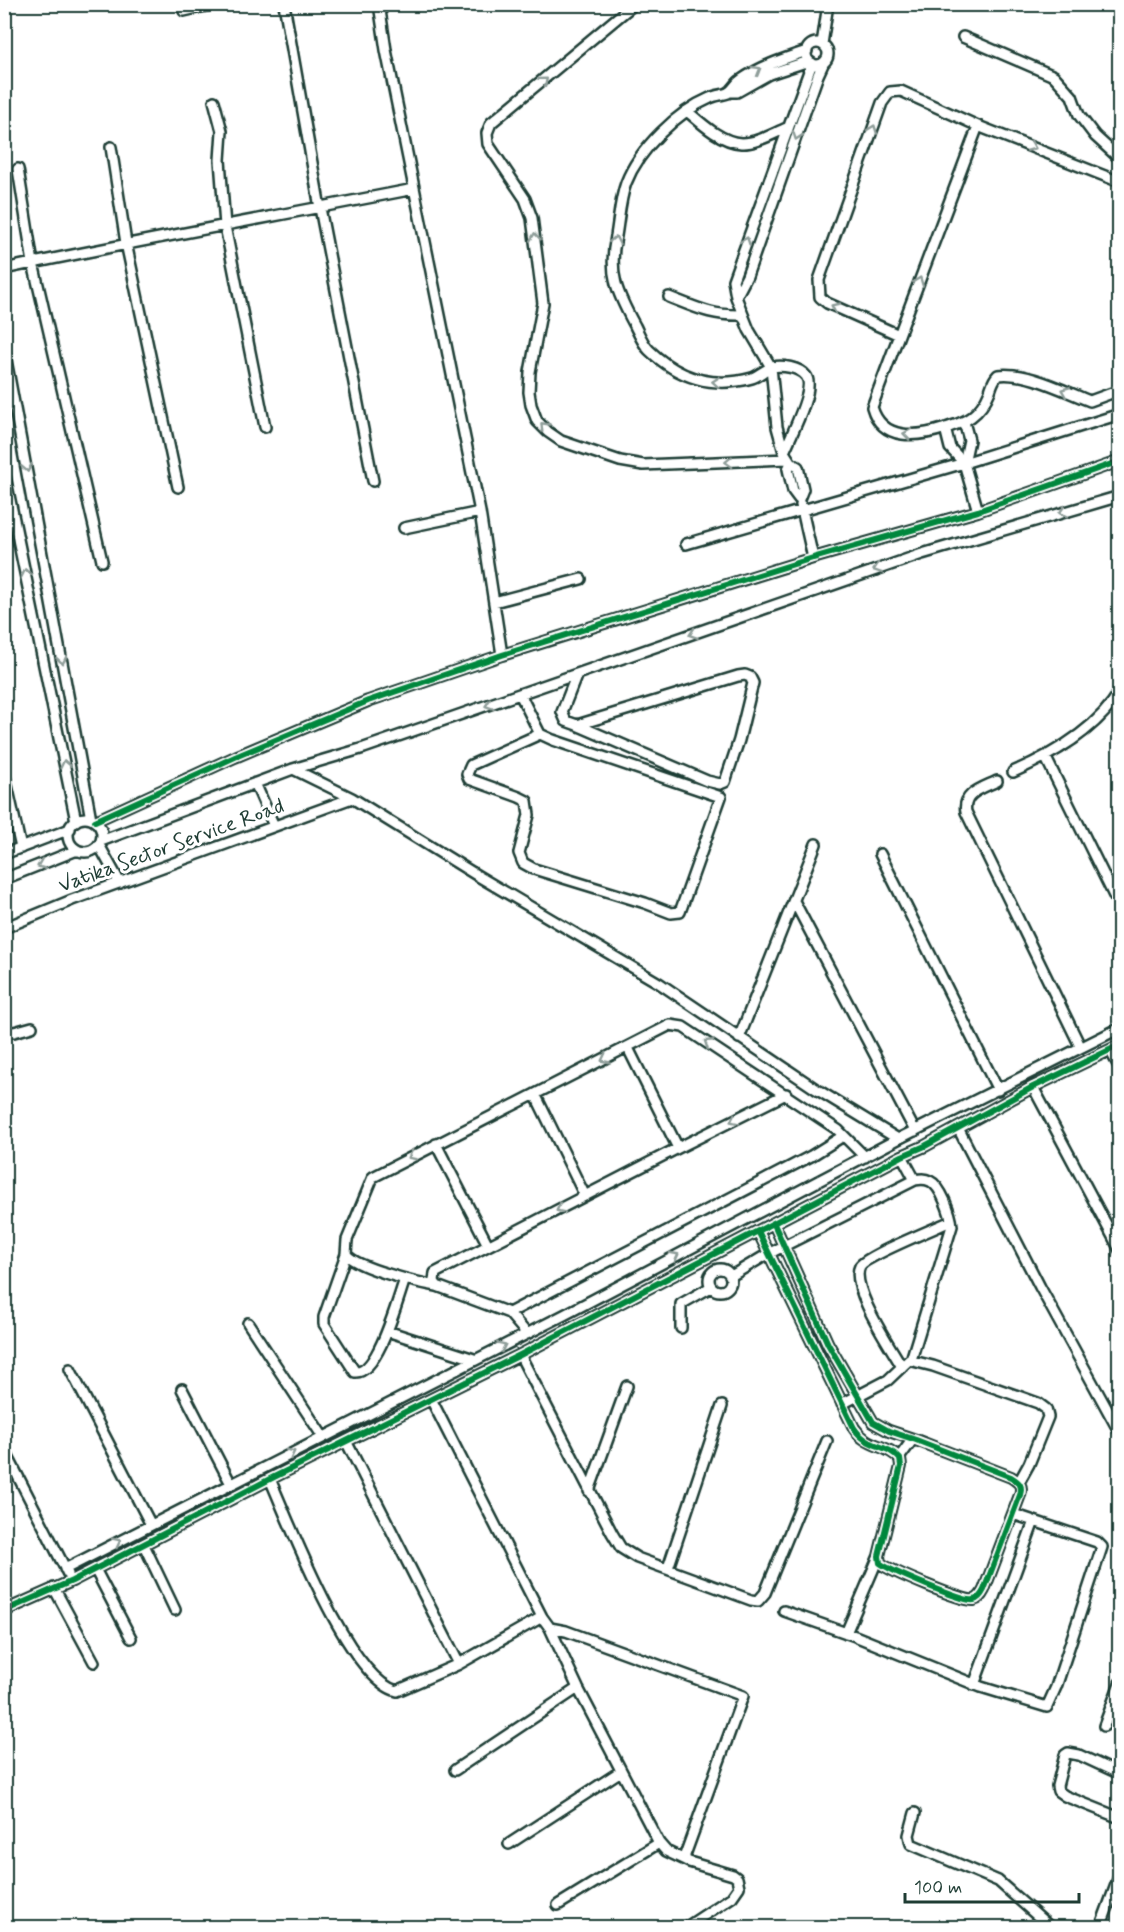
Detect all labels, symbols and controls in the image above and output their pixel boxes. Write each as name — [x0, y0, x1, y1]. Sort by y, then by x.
one-way arrow — [751, 66, 761, 77]
one-way arrow — [537, 77, 548, 88]
one-way arrow — [865, 124, 878, 135]
one-way arrow — [791, 130, 804, 141]
one-way arrow — [1027, 140, 1037, 153]
one-way arrow — [529, 233, 541, 242]
one-way arrow — [608, 236, 621, 246]
one-way arrow — [738, 236, 751, 247]
one-way arrow — [912, 276, 925, 287]
one-way arrow — [831, 302, 842, 314]
one-way arrow — [711, 375, 720, 388]
one-way arrow — [1060, 386, 1071, 398]
one-way arrow — [540, 423, 551, 434]
one-way arrow — [903, 428, 912, 440]
one-way arrow — [725, 455, 734, 468]
one-way arrow — [20, 463, 33, 473]
one-way arrow — [1058, 505, 1069, 517]
one-way arrow — [872, 562, 883, 575]
one-way arrow — [20, 568, 33, 578]
one-way arrow — [688, 626, 699, 639]
one-way arrow — [55, 655, 68, 665]
one-way arrow — [484, 697, 495, 710]
one-way arrow — [59, 759, 72, 769]
street label: Vatika Sector Service Road — [55, 792, 288, 900]
one-way arrow — [36, 858, 47, 870]
one-way arrow — [704, 1039, 715, 1050]
one-way arrow — [601, 1052, 612, 1064]
one-way arrow — [729, 1113, 740, 1124]
one-way arrow — [407, 1148, 418, 1160]
one-way arrow — [556, 1201, 567, 1213]
one-way arrow — [669, 1252, 679, 1263]
one-way arrow — [496, 1342, 506, 1353]
one-way arrow — [284, 1449, 295, 1461]
one-way arrow — [111, 1538, 121, 1549]
scale bar — [905, 1866, 1079, 1904]
text: 100 m — [914, 1876, 962, 1900]

